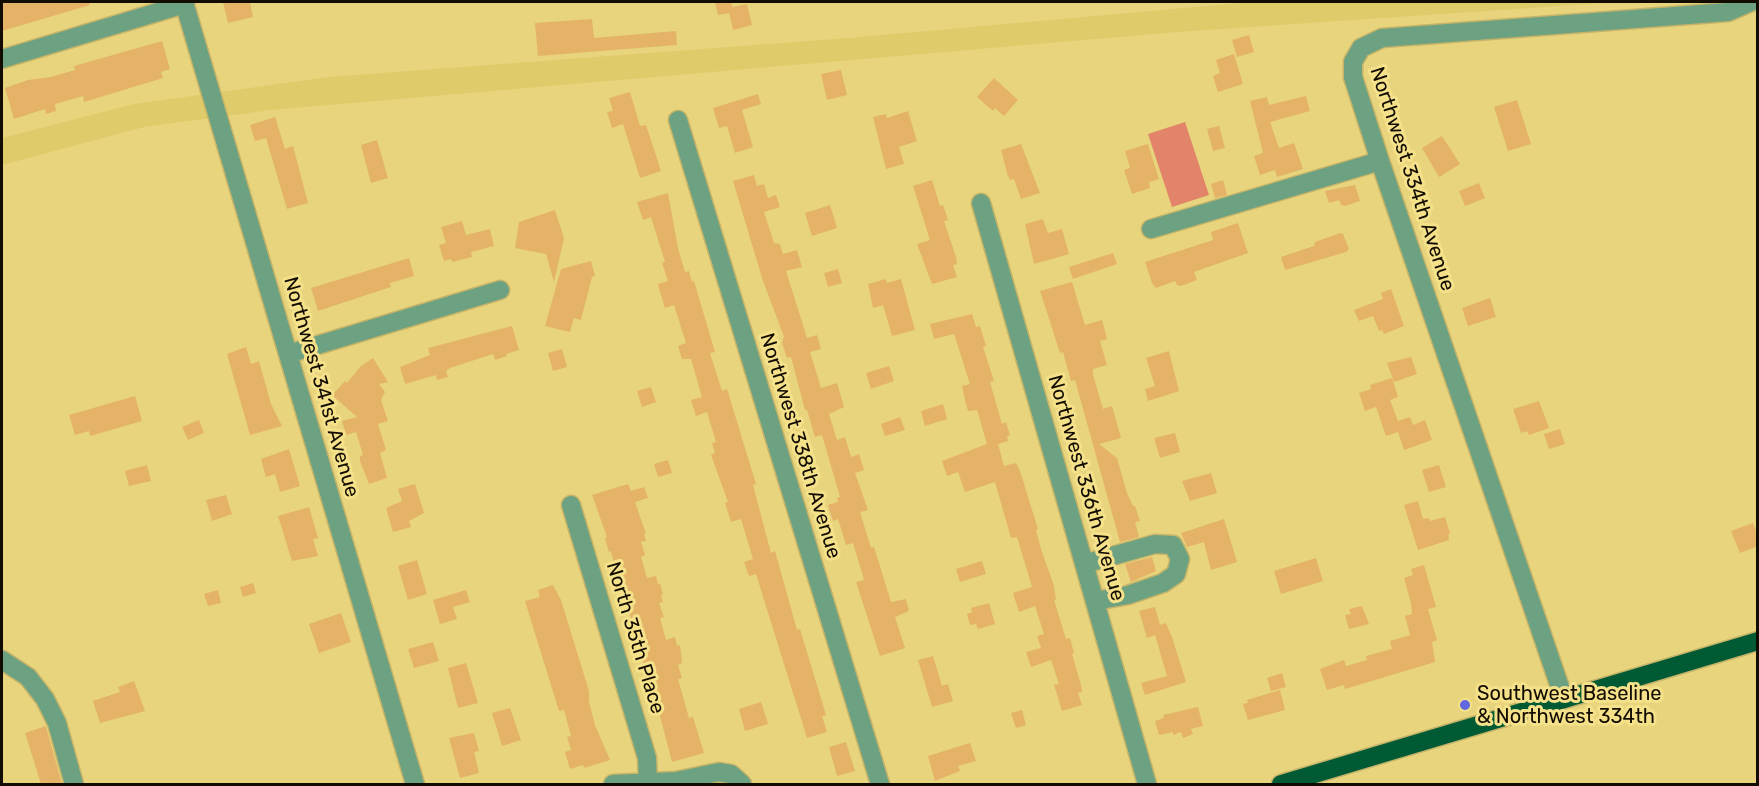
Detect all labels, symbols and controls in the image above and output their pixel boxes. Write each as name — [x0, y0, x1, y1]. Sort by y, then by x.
street label: Northwest 334th Avenue — [1364, 64, 1460, 294]
street label: Northwest 341st Avenue — [278, 274, 364, 500]
street label: Northwest 338th Avenue — [754, 330, 846, 562]
street label: Northwest 336th Avenue — [1042, 372, 1130, 604]
street label: North 35th Place — [600, 559, 670, 717]
place label: Southwest Baseline & Northwest 334th — [1477, 682, 1662, 729]
marker: Southwest Baseline & Northwest 334th — [1458, 698, 1472, 712]

